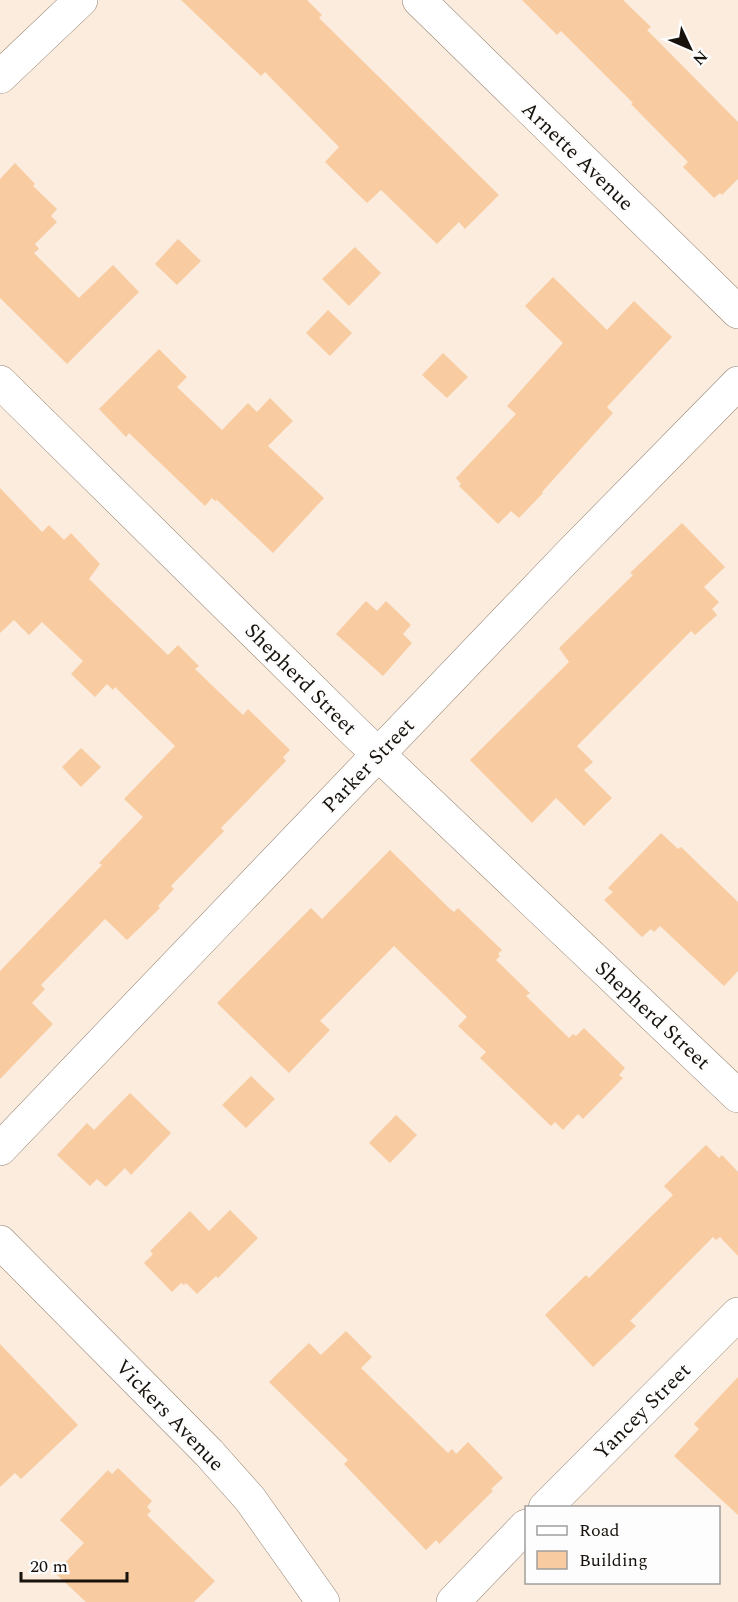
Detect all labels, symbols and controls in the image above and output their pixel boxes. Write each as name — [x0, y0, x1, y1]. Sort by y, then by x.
north arrow — [660, 18, 720, 78]
text: N — [687, 45, 713, 71]
street label: Arnette Avenue — [514, 94, 641, 219]
street label: Shepherd Street — [237, 616, 364, 743]
street label: Parker Street — [315, 711, 423, 821]
street label: Shepherd Street — [587, 953, 717, 1078]
street label: Vickers Avenue — [107, 1352, 231, 1479]
street label: Yancey Street — [587, 1356, 699, 1468]
legend — [525, 1506, 720, 1584]
text: Road — [579, 1517, 620, 1544]
scale bar — [21, 1545, 128, 1583]
text: Building — [579, 1547, 648, 1574]
text: 20 m — [30, 1553, 68, 1580]

